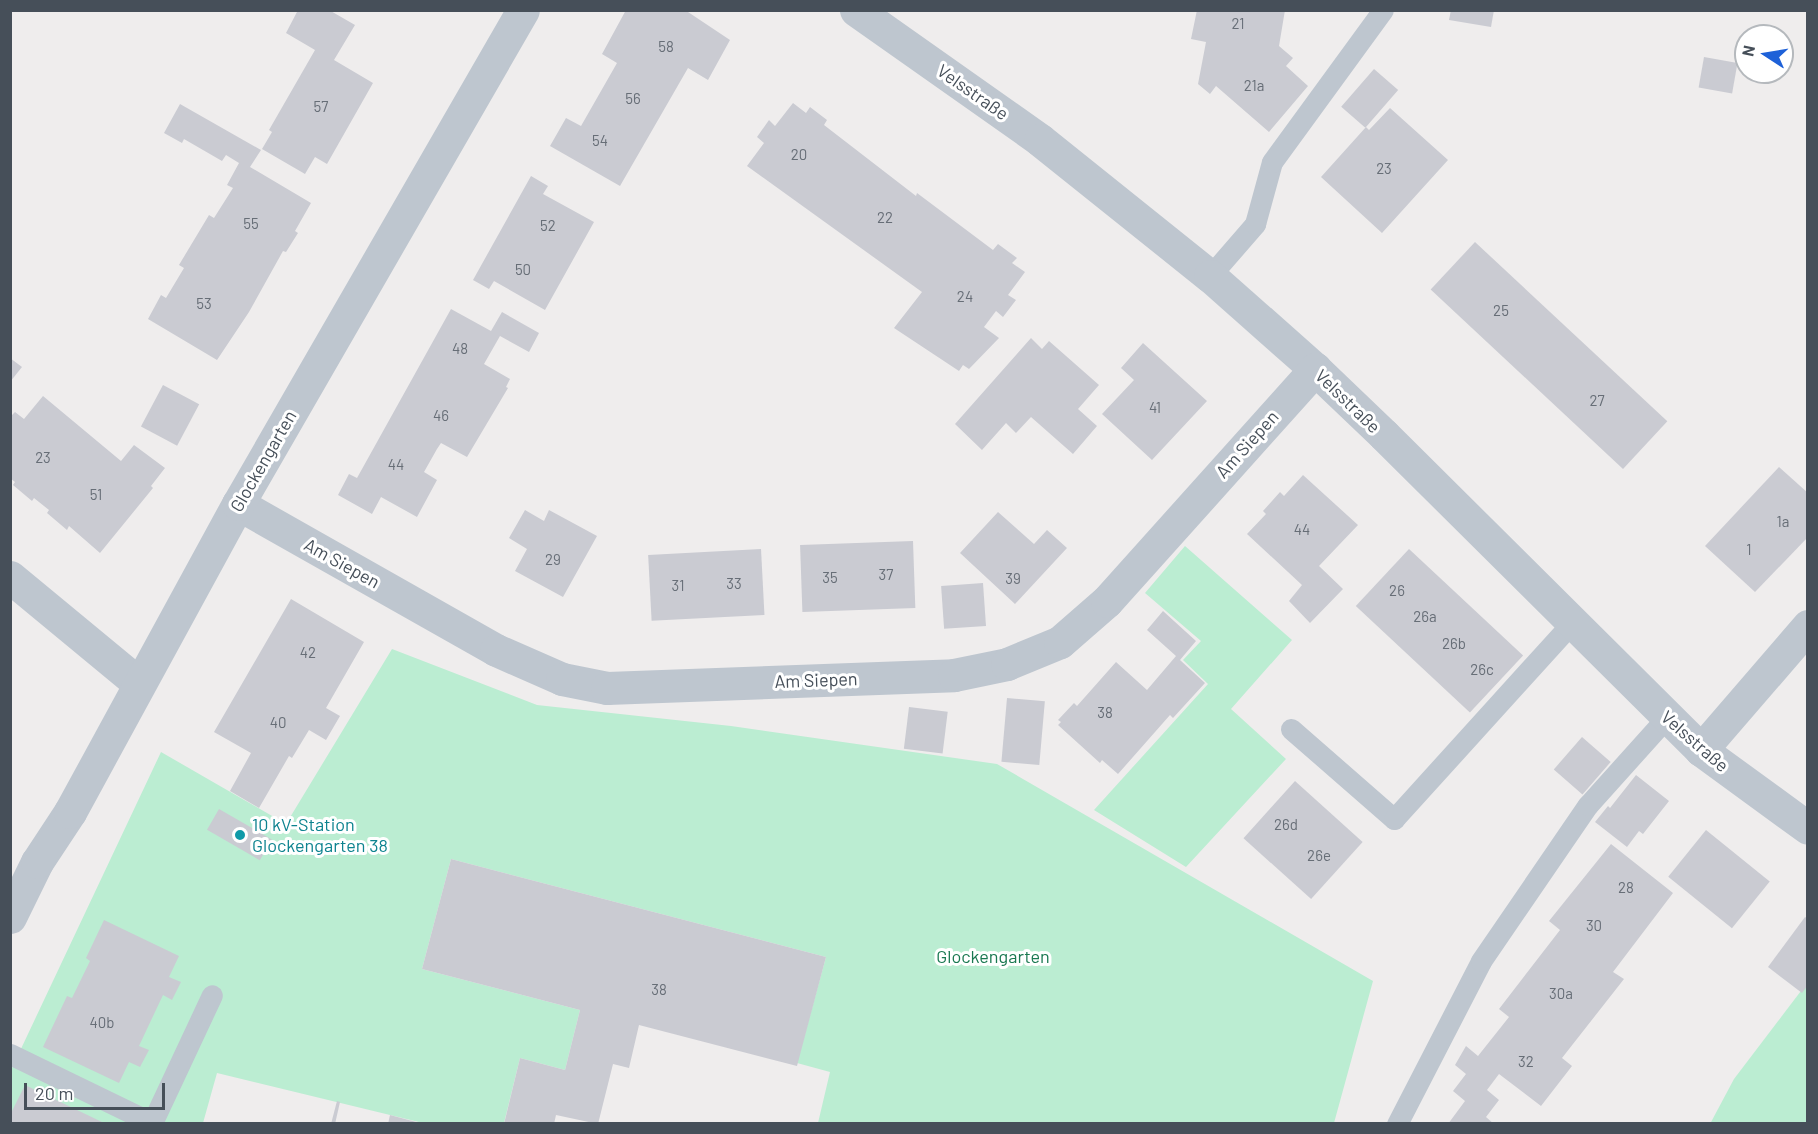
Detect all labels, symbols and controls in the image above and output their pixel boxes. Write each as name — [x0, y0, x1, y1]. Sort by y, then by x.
house number: 21 — [1231, 15, 1245, 33]
north arrow — [1734, 24, 1794, 84]
house number: 58 — [658, 38, 674, 56]
text: N — [1737, 43, 1758, 58]
street label: Velsstraße — [933, 60, 1013, 124]
house number: 21a — [1244, 77, 1264, 95]
house number: 56 — [625, 90, 641, 108]
house number: 57 — [314, 98, 328, 116]
house number: 54 — [592, 132, 608, 150]
house number: 20 — [791, 146, 807, 164]
house number: 23 — [1376, 160, 1392, 178]
house number: 22 — [877, 209, 893, 227]
house number: 55 — [243, 215, 259, 233]
house number: 52 — [540, 217, 556, 235]
house number: 50 — [515, 261, 531, 279]
house number: 24 — [957, 288, 973, 306]
house number: 53 — [196, 295, 212, 313]
house number: 25 — [1493, 302, 1509, 320]
house number: 48 — [452, 340, 468, 358]
street label: Velsstraße — [1311, 365, 1385, 437]
house number: 27 — [1589, 392, 1605, 410]
house number: 41 — [1149, 399, 1161, 417]
street label: Glockengarten — [225, 406, 301, 516]
street label: Am Siepen — [1211, 406, 1283, 482]
house number: 46 — [433, 407, 449, 425]
house number: 23 — [35, 449, 51, 467]
house number: 44 — [388, 456, 404, 474]
house number: 51 — [90, 486, 102, 504]
house number: 1a — [1777, 513, 1789, 531]
house number: 44 — [1294, 521, 1310, 539]
street label: Am Siepen — [300, 533, 384, 593]
house number: 1 — [1746, 541, 1752, 559]
house number: 29 — [545, 551, 561, 569]
house number: 37 — [879, 566, 893, 584]
house number: 35 — [822, 569, 838, 587]
house number: 39 — [1005, 570, 1021, 588]
house number: 33 — [726, 575, 742, 593]
house number: 31 — [672, 577, 684, 595]
house number: 26 — [1389, 582, 1405, 600]
house number: 26a — [1413, 608, 1437, 626]
house number: 26b — [1442, 635, 1466, 653]
house number: 42 — [300, 644, 316, 662]
house number: 26c — [1470, 661, 1494, 679]
street label: Am Siepen — [774, 668, 858, 692]
house number: 38 — [1097, 704, 1113, 722]
street label: Velsstraße — [1657, 706, 1733, 776]
house number: 40 — [270, 714, 286, 732]
place label: 10 kV-Station Glockengarten 38 — [252, 814, 388, 856]
house number: 26d — [1274, 816, 1298, 834]
marker: 10 kV-Station Glockengarten 38 — [233, 828, 247, 842]
house number: 26e — [1307, 847, 1331, 865]
house number: 28 — [1618, 879, 1634, 897]
house number: 30 — [1586, 917, 1602, 935]
park label: Glockengarten — [936, 945, 1050, 967]
house number: 38 — [651, 981, 667, 999]
house number: 30a — [1549, 985, 1573, 1003]
house number: 40b — [90, 1014, 114, 1032]
house number: 32 — [1518, 1053, 1534, 1071]
scale bar — [27, 1071, 168, 1109]
text: 20 m — [35, 1082, 73, 1104]

